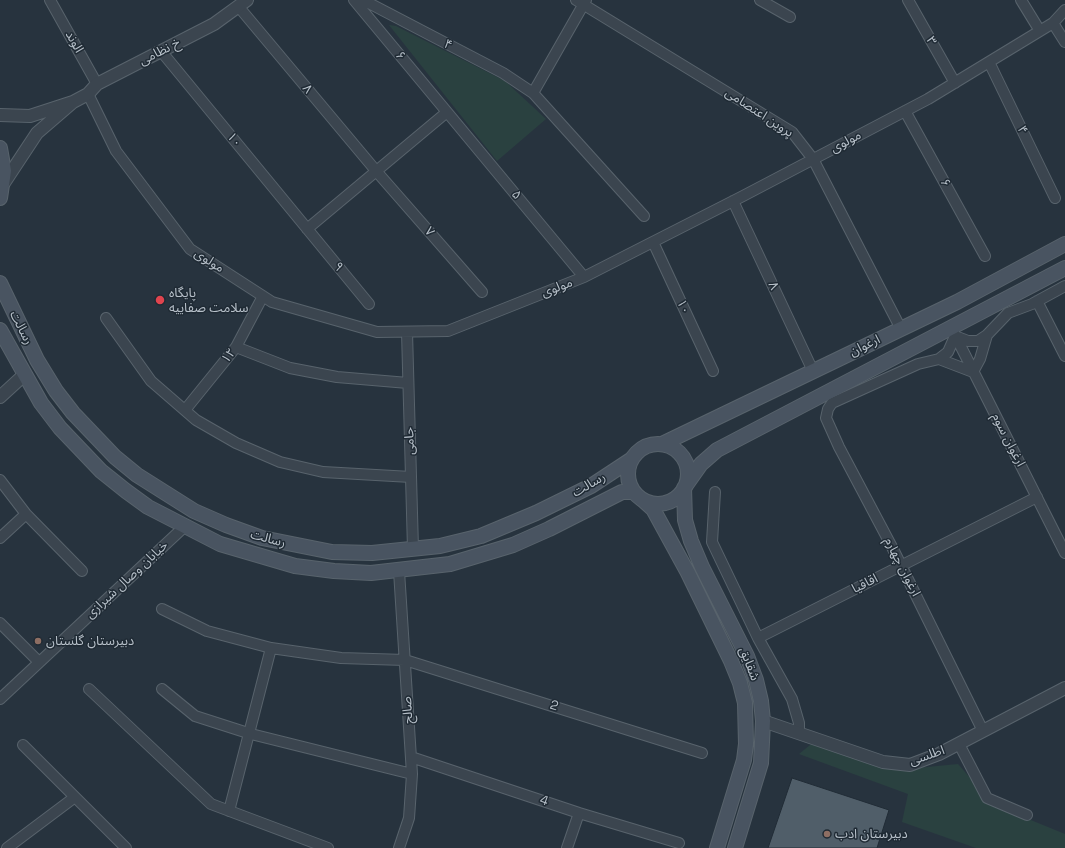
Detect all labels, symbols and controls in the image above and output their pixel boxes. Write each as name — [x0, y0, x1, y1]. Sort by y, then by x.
street label: الوند — [62, 28, 86, 56]
street label: ۳ — [922, 34, 940, 48]
street label: خ نظامی — [137, 35, 183, 69]
street label: ۴ — [441, 36, 455, 54]
street label: ۶ — [392, 48, 408, 64]
street label: ۸ — [299, 81, 315, 97]
street label: پروین اعتصامی — [722, 85, 796, 141]
street label: ۴ — [1013, 123, 1031, 137]
street label: مولوی — [828, 128, 864, 156]
street label: ۱۰ — [223, 129, 245, 151]
street label: ۶ — [936, 176, 954, 190]
street label: ۵ — [508, 187, 524, 203]
street label: ۷ — [421, 224, 437, 240]
street label: مولوی — [191, 246, 227, 276]
street label: ۹ — [330, 259, 346, 275]
street label: مولوی — [539, 275, 575, 301]
street label: ۸ — [764, 279, 782, 293]
place label: پایگاه سلامت صفاییه — [169, 285, 248, 316]
marker: پایگاه سلامت صفاییه — [154, 294, 166, 306]
street label: ۱۰ — [673, 297, 693, 317]
street label: رسالت — [6, 308, 36, 348]
street label: ارغوان — [847, 332, 883, 360]
street label: ۱۲ — [218, 345, 240, 367]
street label: ارغوان سوم — [988, 411, 1028, 469]
street label: جامی — [402, 427, 418, 455]
street label: رسالت — [570, 469, 608, 501]
street label: رسالت — [249, 527, 287, 551]
street label: ارغوان چهارم — [880, 535, 924, 599]
street label: خیابان وصال شیرازی — [83, 538, 171, 622]
street label: اقاقیا — [849, 571, 881, 597]
place label: دبیرستان گلستان — [46, 633, 134, 649]
marker: دبیرستان گلستان — [33, 636, 43, 646]
street label: شقایق — [735, 645, 763, 683]
street label: صالح — [399, 696, 417, 724]
street label: 2 — [548, 697, 560, 715]
street label: اطلسی — [907, 743, 947, 769]
street label: 4 — [538, 792, 550, 810]
place label: دبیرستان ادب — [835, 826, 908, 842]
marker: دبیرستان ادب — [822, 829, 832, 839]

